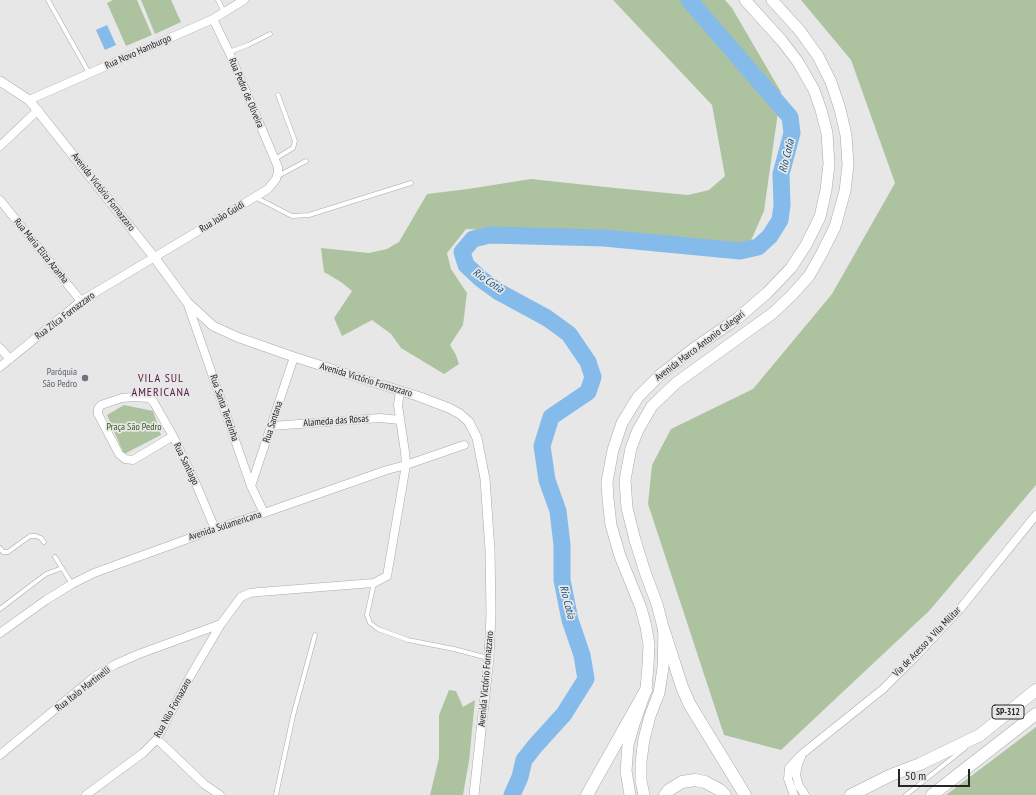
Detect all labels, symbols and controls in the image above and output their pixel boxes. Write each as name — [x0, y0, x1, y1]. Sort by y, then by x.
street label: Rua Novo Hamburgo — [103, 32, 173, 72]
street label: Rua Pedro de Oliveira — [226, 56, 266, 130]
water label: Rio Cotia — [776, 138, 798, 174]
street label: Avenida Victório Fornazzaro — [69, 150, 137, 234]
street label: Rua João Guidi — [197, 199, 247, 235]
street label: Rua Maria Eliza Azanha — [11, 216, 71, 286]
water label: Rio Cotia — [470, 266, 506, 296]
street label: Rua Zilca Fornazzaro — [33, 290, 97, 342]
street label: Avenida Marco Antonio Calegari — [653, 308, 747, 384]
street label: Avenida Victório Fornazzaro — [318, 360, 414, 400]
place label: Paróquia São Pedro — [43, 366, 77, 390]
district label: VILA SUL AMERICANA — [131, 372, 191, 400]
marker: Paróquia São Pedro — [80, 373, 90, 383]
street label: Rua Santa Terezinha — [207, 373, 241, 443]
street label: Rua Santana — [261, 400, 285, 444]
street label: Alameda das Rosas — [303, 413, 369, 429]
park label: Praça São Pedro — [106, 421, 162, 433]
street label: Rua Santiago — [171, 441, 201, 487]
street label: Avenida Sulamericana — [187, 509, 263, 543]
water label: Rio Cotia — [556, 584, 578, 620]
street label: Via de Acesso à Vila Militar — [890, 604, 964, 680]
street label: Avenida Victório Fornazzaro — [476, 631, 496, 727]
street label: Rua Italo Martinelli — [53, 664, 113, 714]
street label: Rua Nilo Fornazaro — [152, 676, 194, 740]
road number: SP-312 — [992, 705, 1024, 719]
scale bar — [900, 761, 972, 787]
text: 50 m — [905, 768, 926, 783]

